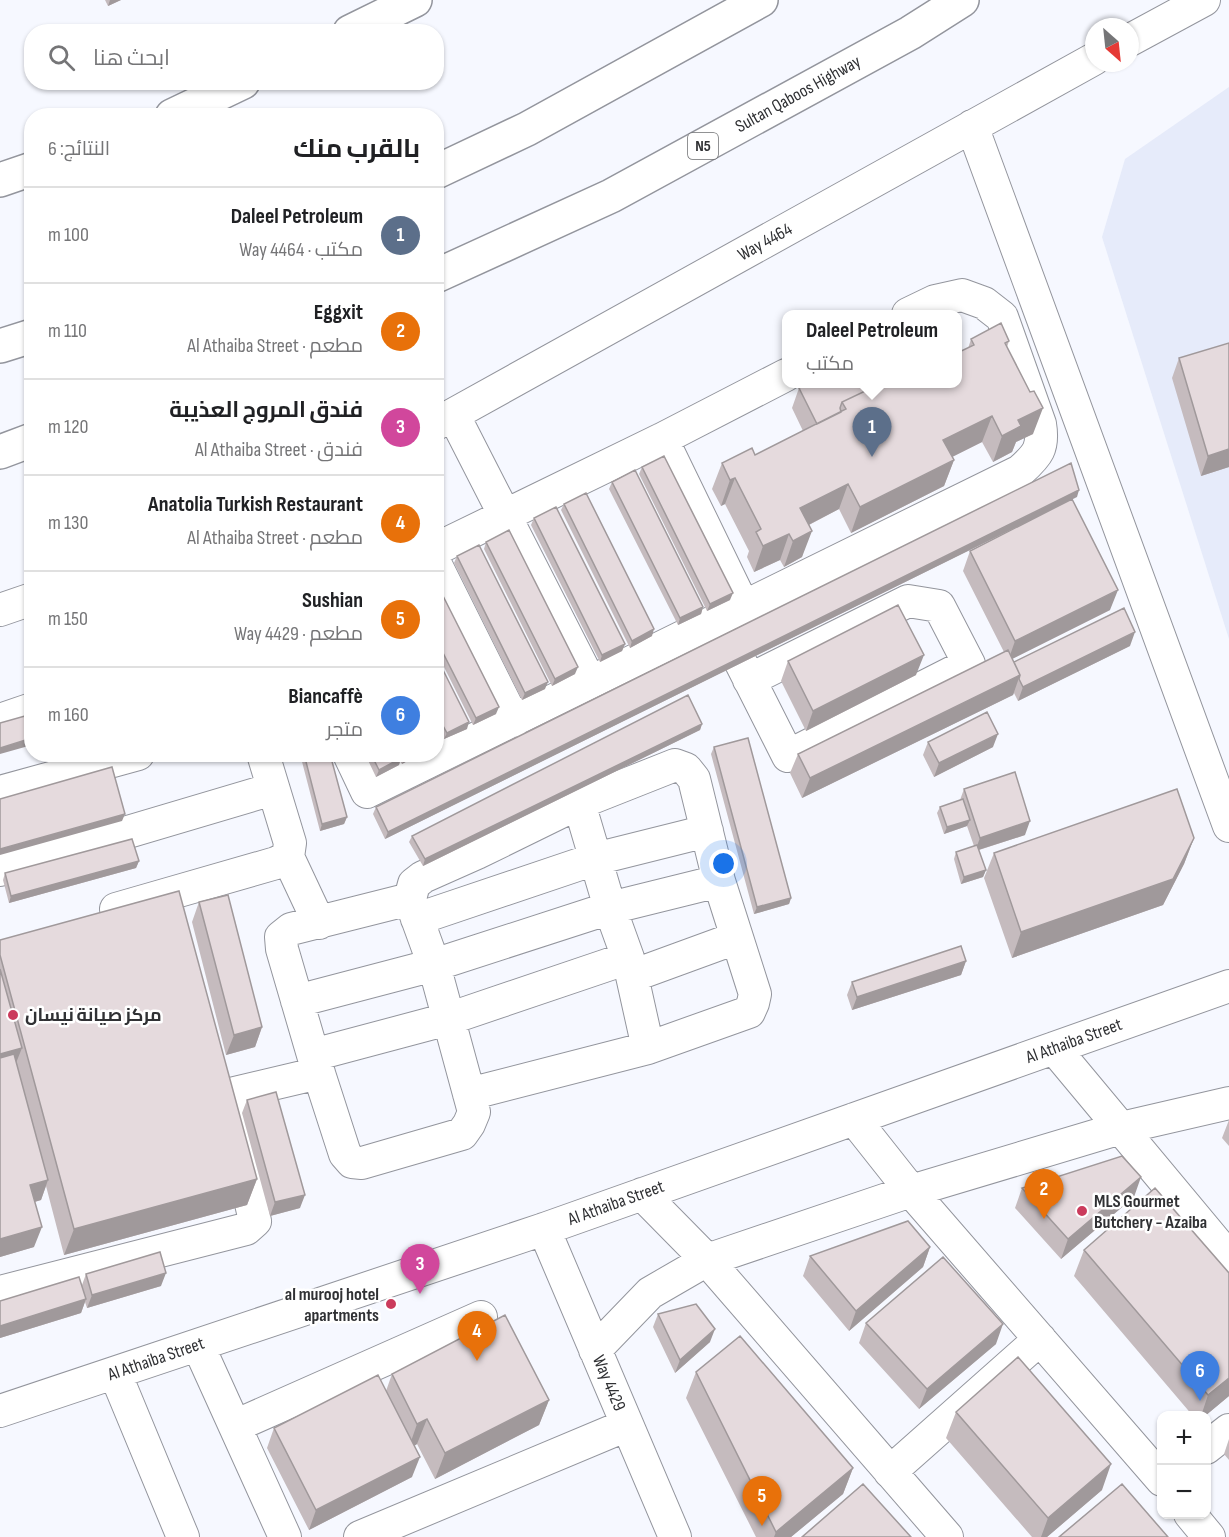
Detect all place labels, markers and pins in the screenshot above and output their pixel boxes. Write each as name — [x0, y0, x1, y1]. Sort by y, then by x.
pin: 1 — [852, 408, 892, 457]
place label: مركز صيانة نيسان — [25, 1005, 162, 1026]
marker: مركز صيانة نيسان — [6, 1008, 20, 1022]
pin: 2 — [1024, 1170, 1064, 1219]
place label: MLS Gourmet Butchery - Azaiba — [1094, 1191, 1207, 1233]
marker: MLS Gourmet Butchery - Azaiba — [1075, 1204, 1089, 1218]
pin: 3 — [400, 1244, 440, 1294]
place label: al murooj hotel apartments — [285, 1284, 379, 1326]
marker: al murooj hotel apartments — [384, 1297, 398, 1311]
pin: 4 — [458, 1312, 496, 1361]
pin: 6 — [1180, 1352, 1220, 1401]
pin: 5 — [742, 1476, 782, 1526]

